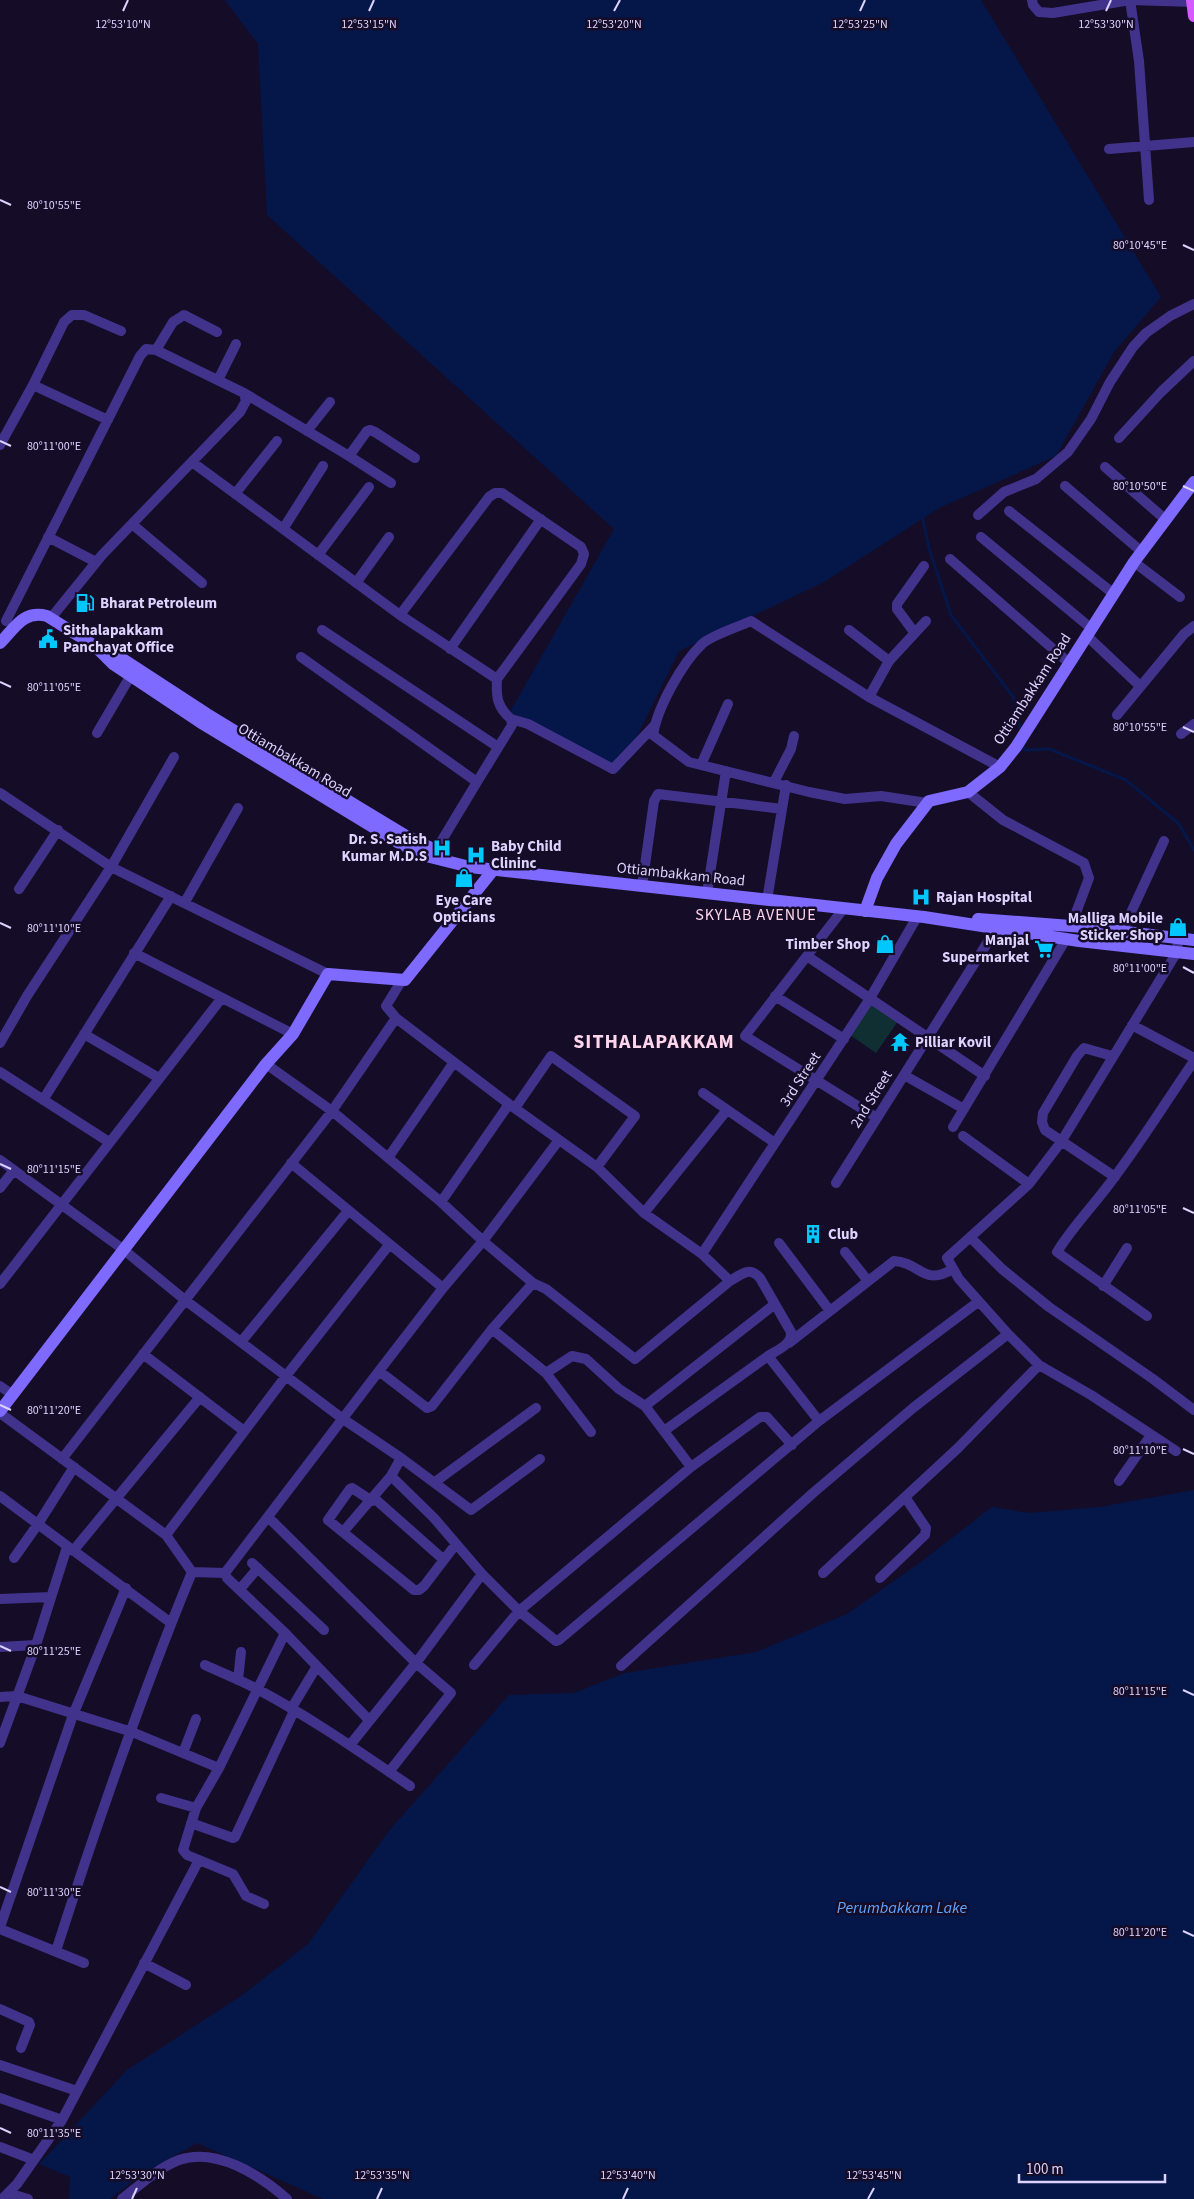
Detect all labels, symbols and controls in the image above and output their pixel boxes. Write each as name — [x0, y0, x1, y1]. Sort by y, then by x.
text: 12°53'10"N — [95, 16, 151, 33]
text: 12°53'15"N — [341, 16, 397, 33]
text: 12°53'20"N — [586, 16, 642, 33]
text: 12°53'25"N — [832, 16, 888, 33]
text: 12°53'30"N — [1078, 16, 1134, 33]
text: 80°10'55"E — [27, 197, 81, 214]
text: 80°10'45"E — [1113, 237, 1167, 254]
text: 80°11'00"E — [27, 438, 81, 455]
text: 80°10'50"E — [1113, 478, 1167, 495]
fuel station icon: Bharat Petroleum — [74, 592, 96, 614]
place label: Bharat Petroleum — [100, 593, 217, 614]
place label: Sithalapakkam Panchayat Office — [63, 620, 174, 658]
public building icon: Sithalapakkam Panchayat Office — [37, 628, 59, 650]
street label: Ottiambakkam Road — [988, 629, 1076, 749]
text: 80°11'05"E — [27, 679, 81, 696]
street label: Ottiambakkam Road — [234, 718, 355, 803]
text: 80°10'55"E — [1113, 719, 1167, 736]
place label: Dr. S. Satish Kumar M.D.S — [341, 829, 427, 867]
place label: Baby Child Clininc — [491, 836, 562, 874]
hospital icon: Dr. S. Satish Kumar M.D.S — [431, 837, 453, 859]
hospital icon: Baby Child Clininc — [465, 844, 487, 866]
street label: Ottiambakkam Road — [616, 857, 746, 892]
shop icon: Eye Care Opticians — [453, 867, 475, 889]
hospital icon: Rajan Hospital — [910, 886, 932, 908]
place label: Rajan Hospital — [936, 887, 1033, 908]
place label: Eye Care Opticians — [433, 890, 496, 928]
district label: SKYLAB AVENUE — [695, 904, 817, 926]
place label: Malliga Mobile Sticker Shop — [1068, 908, 1163, 946]
shop icon: Malliga Mobile Sticker Shop — [1167, 916, 1189, 938]
text: 80°11'10"E — [27, 920, 81, 937]
place label: Manjal Supermarket — [942, 930, 1030, 968]
shop icon: Timber Shop — [874, 933, 896, 955]
place label: Timber Shop — [786, 934, 870, 955]
supermarket icon: Manjal Supermarket — [1033, 938, 1055, 960]
text: 80°11'00"E — [1113, 960, 1167, 977]
district label: SITHALAPAKKAM — [573, 1028, 735, 1056]
temple icon: Pilliar Kovil — [889, 1031, 911, 1053]
place label: Pilliar Kovil — [915, 1032, 992, 1053]
street label: 3rd Street — [775, 1048, 826, 1111]
street label: 2nd Street — [845, 1066, 897, 1132]
text: 80°11'15"E — [27, 1161, 81, 1178]
text: 80°11'05"E — [1113, 1201, 1167, 1218]
building icon: Club — [802, 1223, 824, 1245]
place label: Club — [828, 1224, 859, 1245]
text: 80°11'20"E — [27, 1402, 81, 1419]
text: 80°11'10"E — [1113, 1442, 1167, 1459]
text: 80°11'25"E — [27, 1643, 81, 1660]
text: 80°11'15"E — [1113, 1683, 1167, 1700]
text: 80°11'30"E — [27, 1884, 81, 1901]
water label: Perumbakkam Lake — [837, 1897, 967, 1919]
text: 80°11'20"E — [1113, 1924, 1167, 1941]
text: 80°11'35"E — [27, 2125, 81, 2142]
scale bar — [1019, 2152, 1165, 2184]
text: 100 m — [1026, 2159, 1064, 2180]
text: 12°53'30"N — [109, 2167, 165, 2184]
text: 12°53'35"N — [354, 2167, 410, 2184]
text: 12°53'40"N — [600, 2167, 656, 2184]
text: 12°53'45"N — [846, 2167, 902, 2184]

